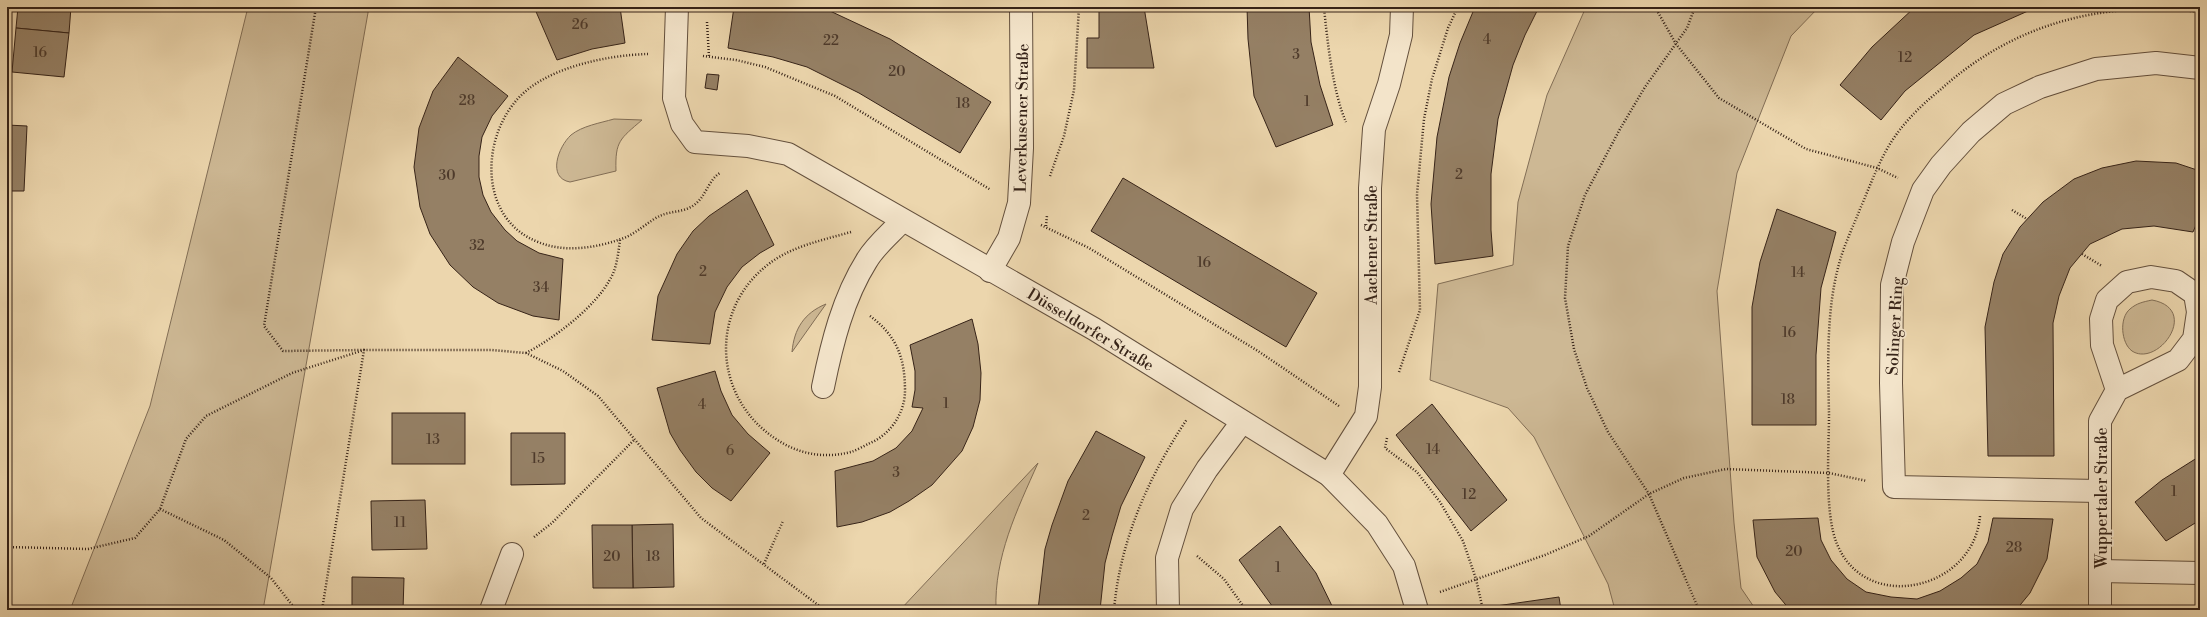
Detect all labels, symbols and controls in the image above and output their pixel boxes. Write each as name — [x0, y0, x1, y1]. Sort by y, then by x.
house number: 26 — [572, 16, 589, 34]
house number: 4 — [1483, 31, 1491, 49]
house number: 22 — [823, 32, 839, 50]
street label: Leverkusener Straße — [1011, 43, 1033, 193]
house number: 16 — [33, 44, 48, 62]
house number: 3 — [1292, 46, 1300, 64]
house number: 12 — [1898, 49, 1912, 67]
house number: 20 — [888, 63, 906, 81]
house number: 28 — [459, 92, 475, 110]
house number: 1 — [1304, 93, 1310, 111]
house number: 18 — [956, 95, 970, 113]
house number: 2 — [1455, 166, 1463, 184]
house number: 30 — [438, 167, 456, 185]
street label: Aachener Straße — [1362, 185, 1382, 306]
house number: 32 — [469, 237, 485, 255]
house number: 16 — [1197, 254, 1212, 272]
house number: 2 — [699, 263, 707, 281]
house number: 14 — [1791, 264, 1805, 282]
street label: Solinger Ring — [1882, 276, 1908, 376]
house number: 34 — [533, 279, 549, 297]
street label: Düsseldorfer Straße — [1023, 284, 1158, 376]
house number: 16 — [1782, 324, 1797, 342]
house number: 18 — [1781, 391, 1795, 409]
house number: 1 — [943, 395, 949, 413]
house number: 4 — [698, 396, 706, 414]
street label: Wuppertaler Straße — [2092, 428, 2112, 569]
house number: 13 — [426, 431, 440, 449]
house number: 14 — [1426, 441, 1440, 459]
house number: 6 — [726, 442, 735, 460]
house number: 15 — [531, 450, 545, 468]
house number: 3 — [892, 464, 900, 482]
house number: 1 — [2171, 483, 2177, 501]
house number: 12 — [1462, 486, 1476, 504]
house number: 2 — [1082, 507, 1090, 525]
house number: 11 — [394, 514, 406, 532]
house number: 28 — [2006, 539, 2022, 557]
house number: 20 — [1785, 543, 1803, 561]
house number: 20 — [603, 548, 621, 566]
house number: 18 — [646, 548, 660, 566]
house number: 1 — [1275, 559, 1281, 577]

